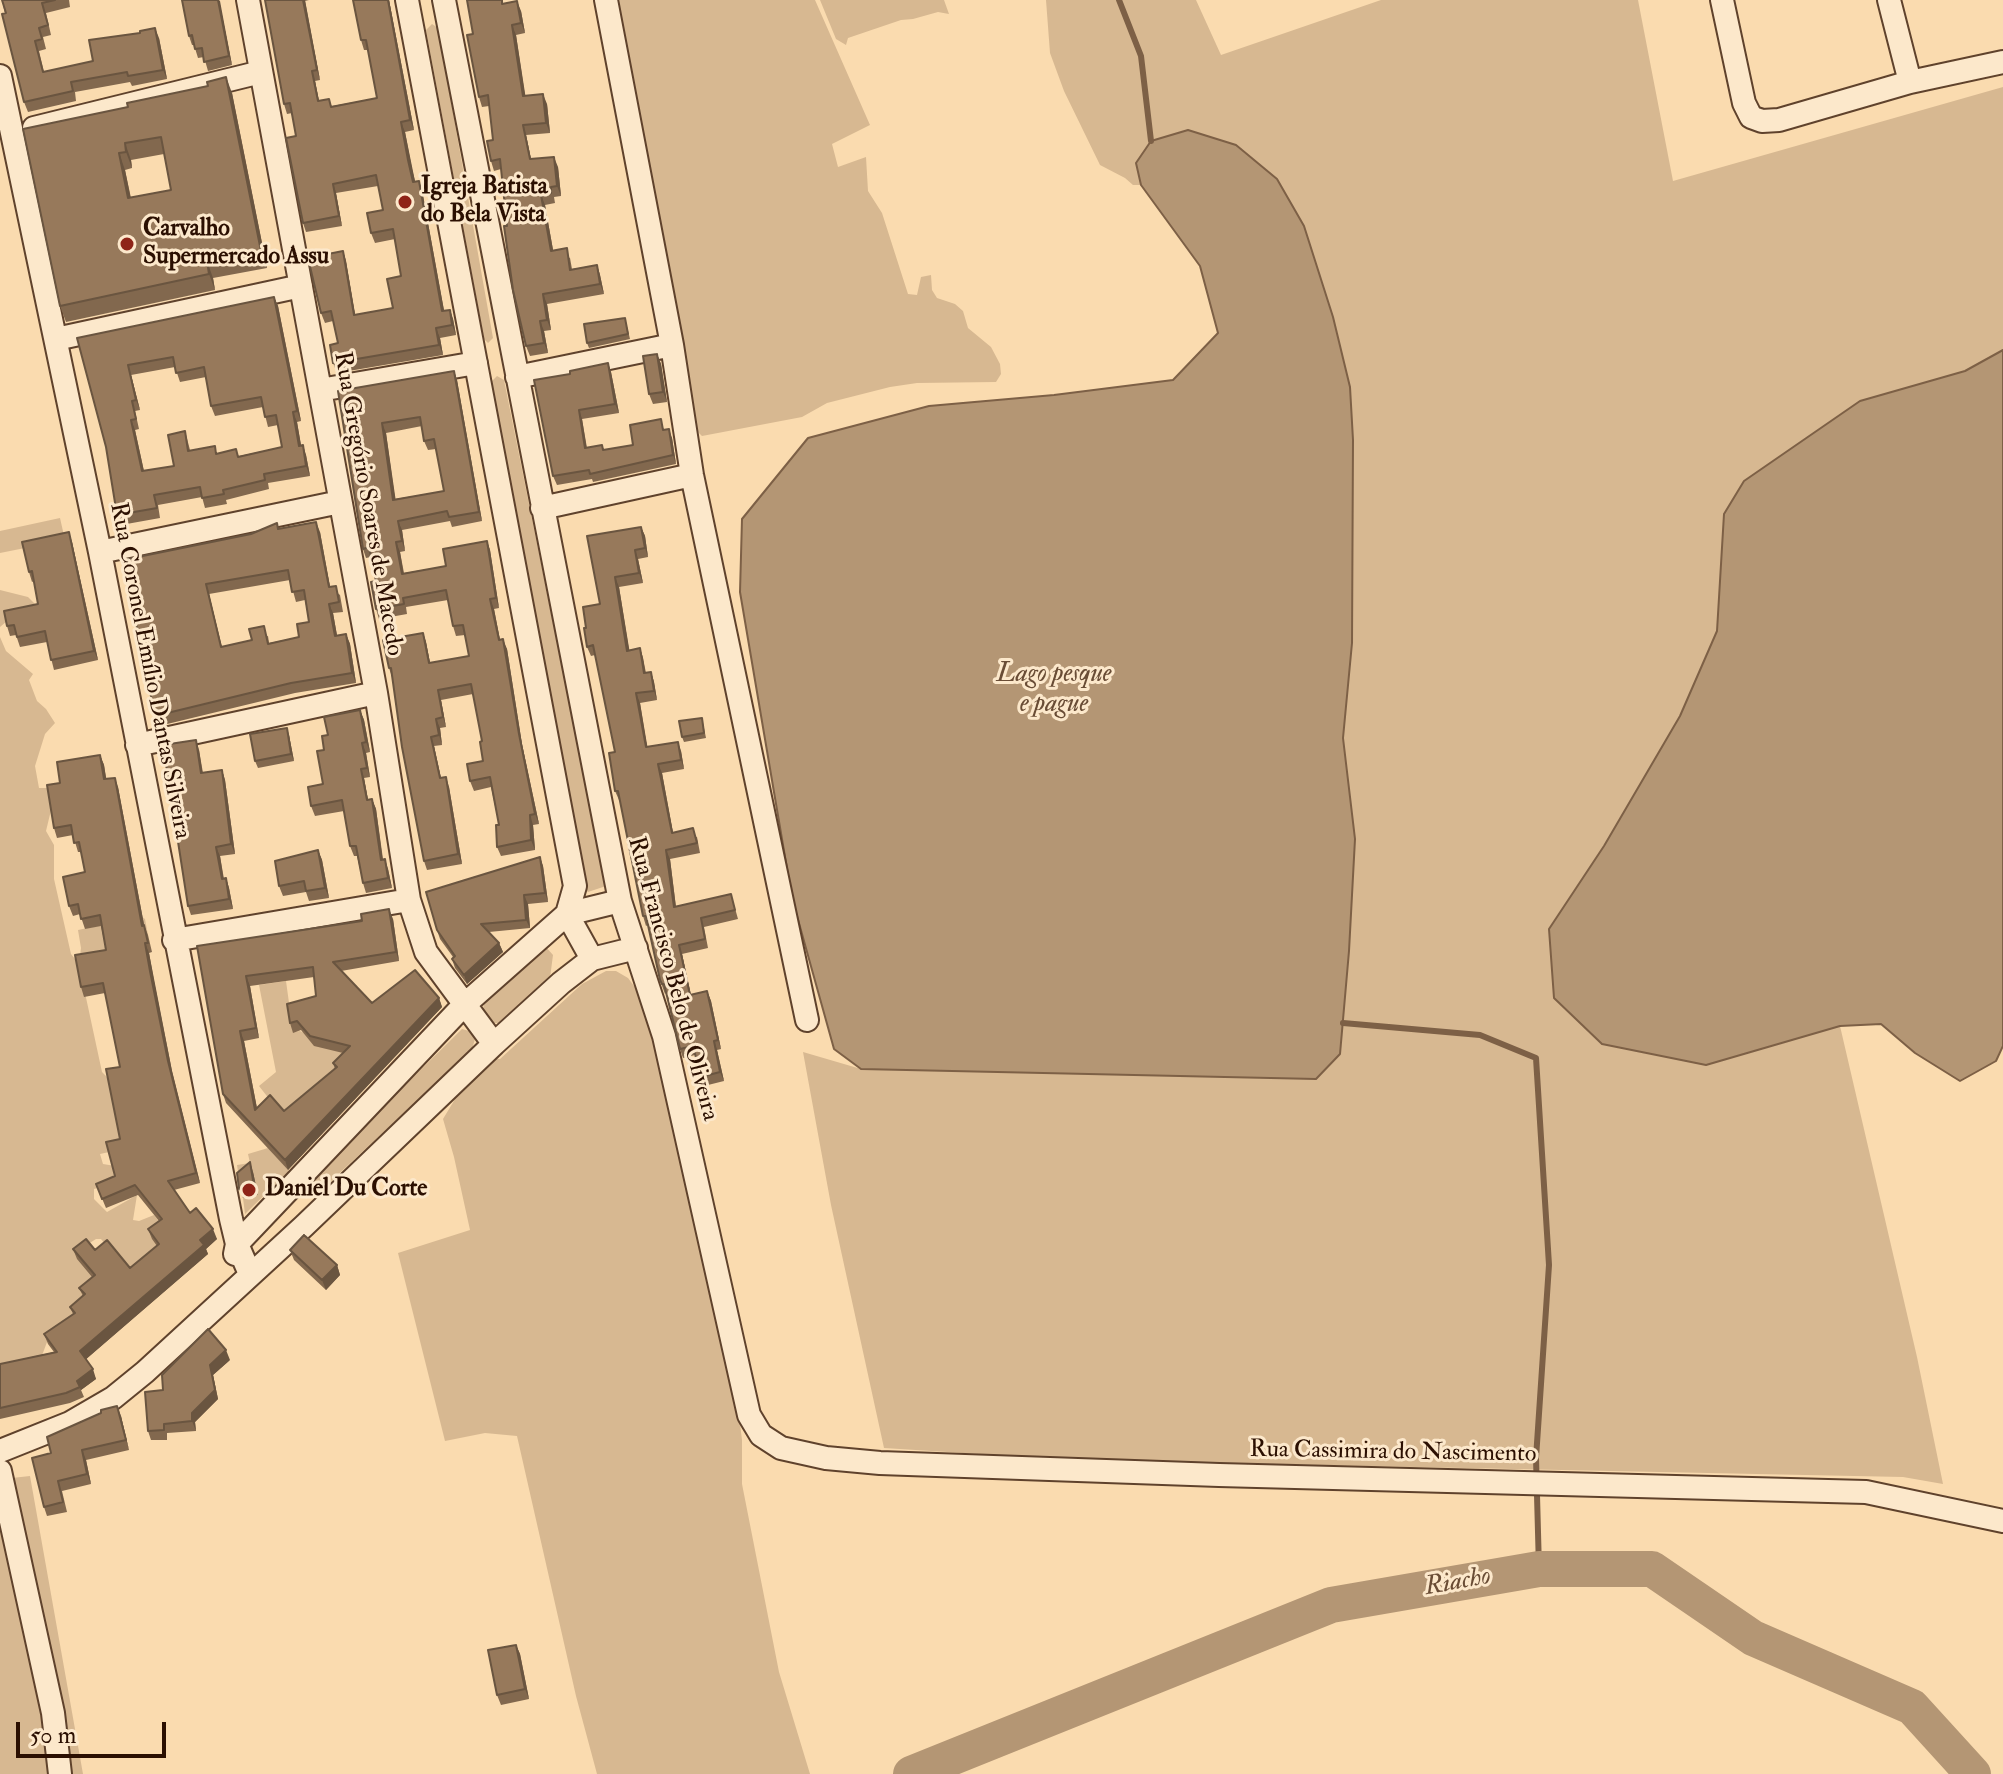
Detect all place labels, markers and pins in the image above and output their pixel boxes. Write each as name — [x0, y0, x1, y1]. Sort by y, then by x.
place label: Igreja Batista do Bela Vista — [421, 174, 548, 230]
marker: Igreja Batista do Bela Vista — [396, 193, 414, 211]
place label: Carvalho Supermercado Assu — [143, 216, 329, 272]
marker: Carvalho Supermercado Assu — [118, 235, 136, 253]
place label: Daniel Du Corte — [265, 1176, 427, 1204]
marker: Daniel Du Corte — [240, 1181, 258, 1199]

